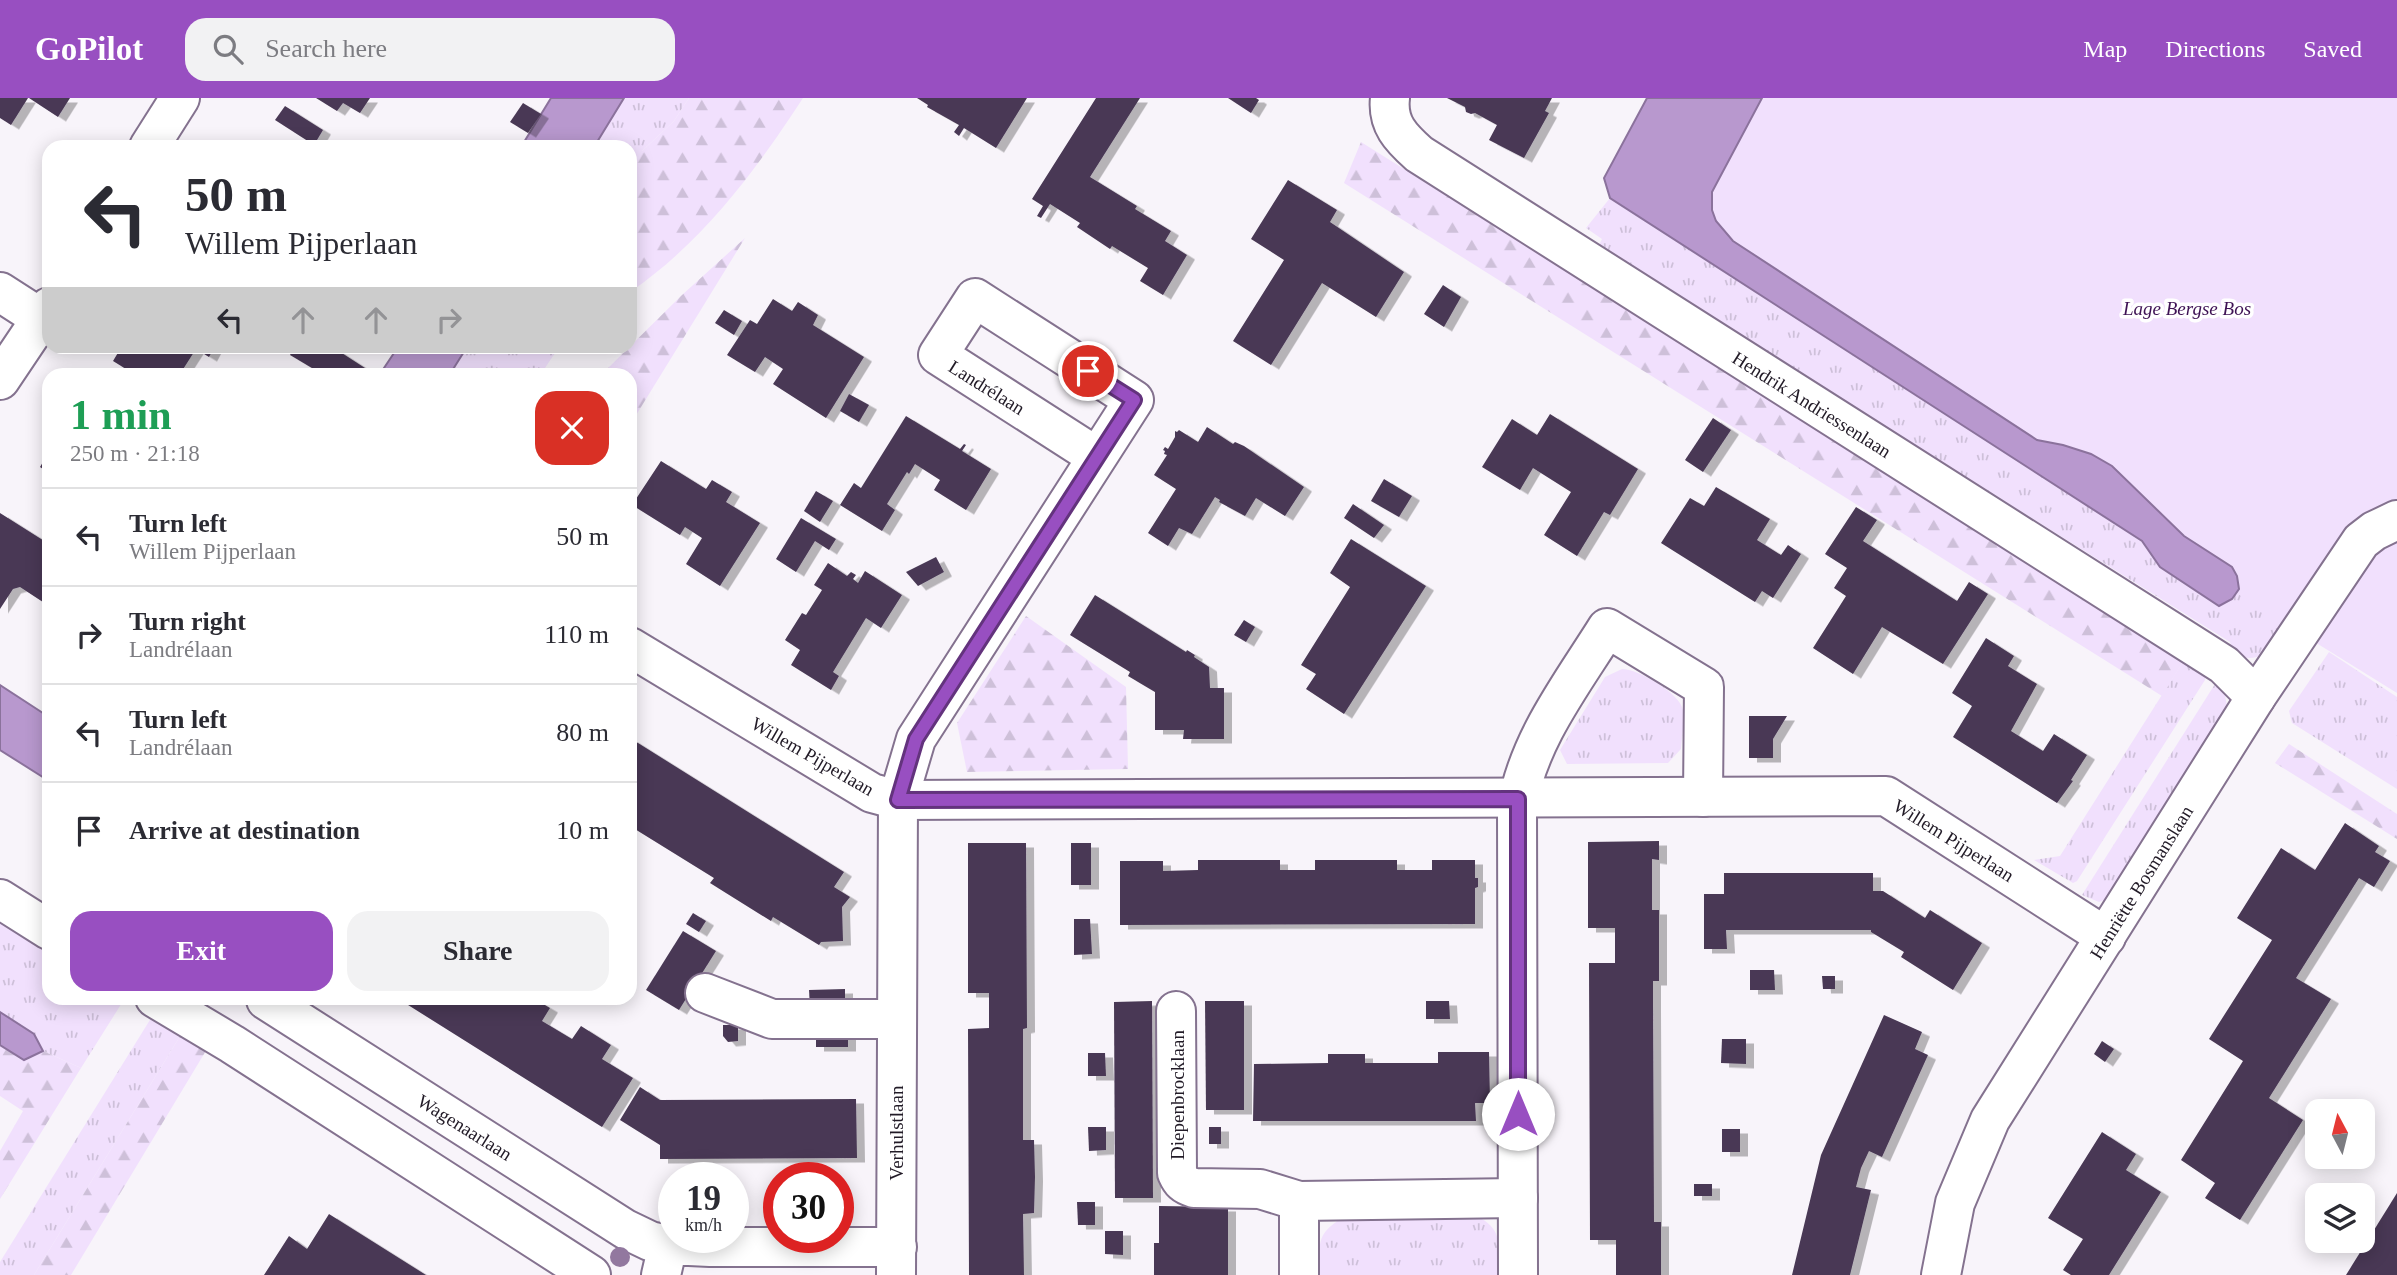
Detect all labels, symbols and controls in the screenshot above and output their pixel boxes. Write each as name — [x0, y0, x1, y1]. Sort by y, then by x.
search box — [185, 18, 675, 81]
icon: search — [209, 30, 247, 68]
text: GoPilot — [35, 31, 143, 67]
text: Search here — [265, 34, 387, 63]
text: Map — [2083, 36, 2127, 62]
text: Directions — [2165, 36, 2265, 62]
text: Saved — [2303, 36, 2362, 62]
text: 50 m — [185, 167, 287, 222]
icon: left — [70, 168, 161, 259]
text: Willem Pijperlaan — [185, 225, 417, 261]
park label: Lage Bergse Bos — [2122, 298, 2251, 319]
icon: left — [211, 301, 249, 339]
icon: ahead — [284, 301, 322, 339]
icon: ahead — [357, 301, 395, 339]
icon: right — [430, 301, 468, 339]
pin — [1058, 341, 1118, 401]
street label: Hendrik Andriessenlaan — [1729, 347, 1895, 462]
icon: arrive — [1069, 352, 1107, 390]
street label: Landrélaan — [945, 356, 1029, 419]
button: close — [535, 391, 609, 465]
text: 1 min — [70, 392, 172, 438]
text: 250 m · 21:18 — [70, 441, 200, 466]
text: Turn left — [129, 509, 227, 538]
icon: left — [70, 518, 108, 556]
text: 50 m — [556, 522, 609, 551]
text: Willem Pijperlaan — [129, 539, 296, 564]
text: Turn right — [129, 607, 246, 636]
icon: right — [70, 616, 108, 654]
text: 110 m — [544, 620, 609, 649]
text: Landrélaan — [129, 637, 232, 662]
text: Turn left — [129, 705, 227, 734]
street label: Willem Pijperlaan — [748, 713, 878, 800]
icon: left — [70, 714, 108, 752]
text: 80 m — [556, 718, 609, 747]
text: Landrélaan — [129, 735, 232, 760]
street label: Willem Pijperlaan — [1890, 795, 2018, 886]
street label: Henriëtte Bosmanslaan — [2086, 801, 2197, 963]
icon: arrive — [70, 812, 108, 850]
text: Arrive at destination — [129, 816, 360, 845]
text: 10 m — [556, 816, 609, 845]
button: Exit — [70, 911, 333, 991]
button: Share — [347, 911, 609, 991]
street label: Diepenbrocklaan — [1167, 1030, 1188, 1160]
position arrow — [1481, 1077, 1555, 1151]
street label: Verhulstlaan — [886, 1085, 907, 1180]
street label: Wagenaarlaan — [414, 1090, 516, 1165]
north arrow — [2305, 1099, 2375, 1169]
map controls — [2305, 1099, 2375, 1253]
speed limit sign: 30 — [763, 1162, 854, 1253]
text: 19 — [686, 1179, 721, 1218]
button: layers — [2305, 1183, 2375, 1253]
text: km/h — [685, 1215, 722, 1235]

